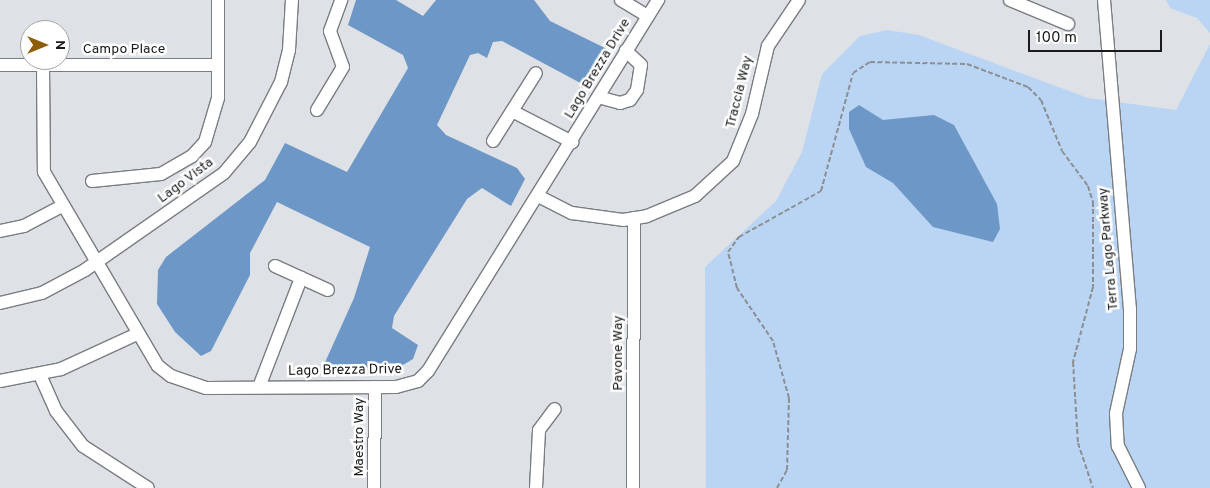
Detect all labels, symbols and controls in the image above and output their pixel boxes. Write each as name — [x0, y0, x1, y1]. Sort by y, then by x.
street label: Lago Brezza Drive — [561, 16, 635, 122]
north arrow — [20, 20, 70, 70]
scale bar — [1030, 20, 1164, 52]
text: 100 m — [1036, 29, 1077, 48]
text: N — [51, 40, 68, 50]
street label: Campo Place — [83, 42, 165, 58]
street label: Traccia Way — [723, 54, 757, 130]
street label: Lago Vista — [155, 154, 217, 208]
street label: Terra Lago Parkway — [1095, 187, 1123, 311]
street label: Pavone Way — [611, 315, 627, 391]
street label: Lago Brezza Drive — [288, 362, 402, 380]
street label: Maestro Way — [352, 397, 368, 477]

